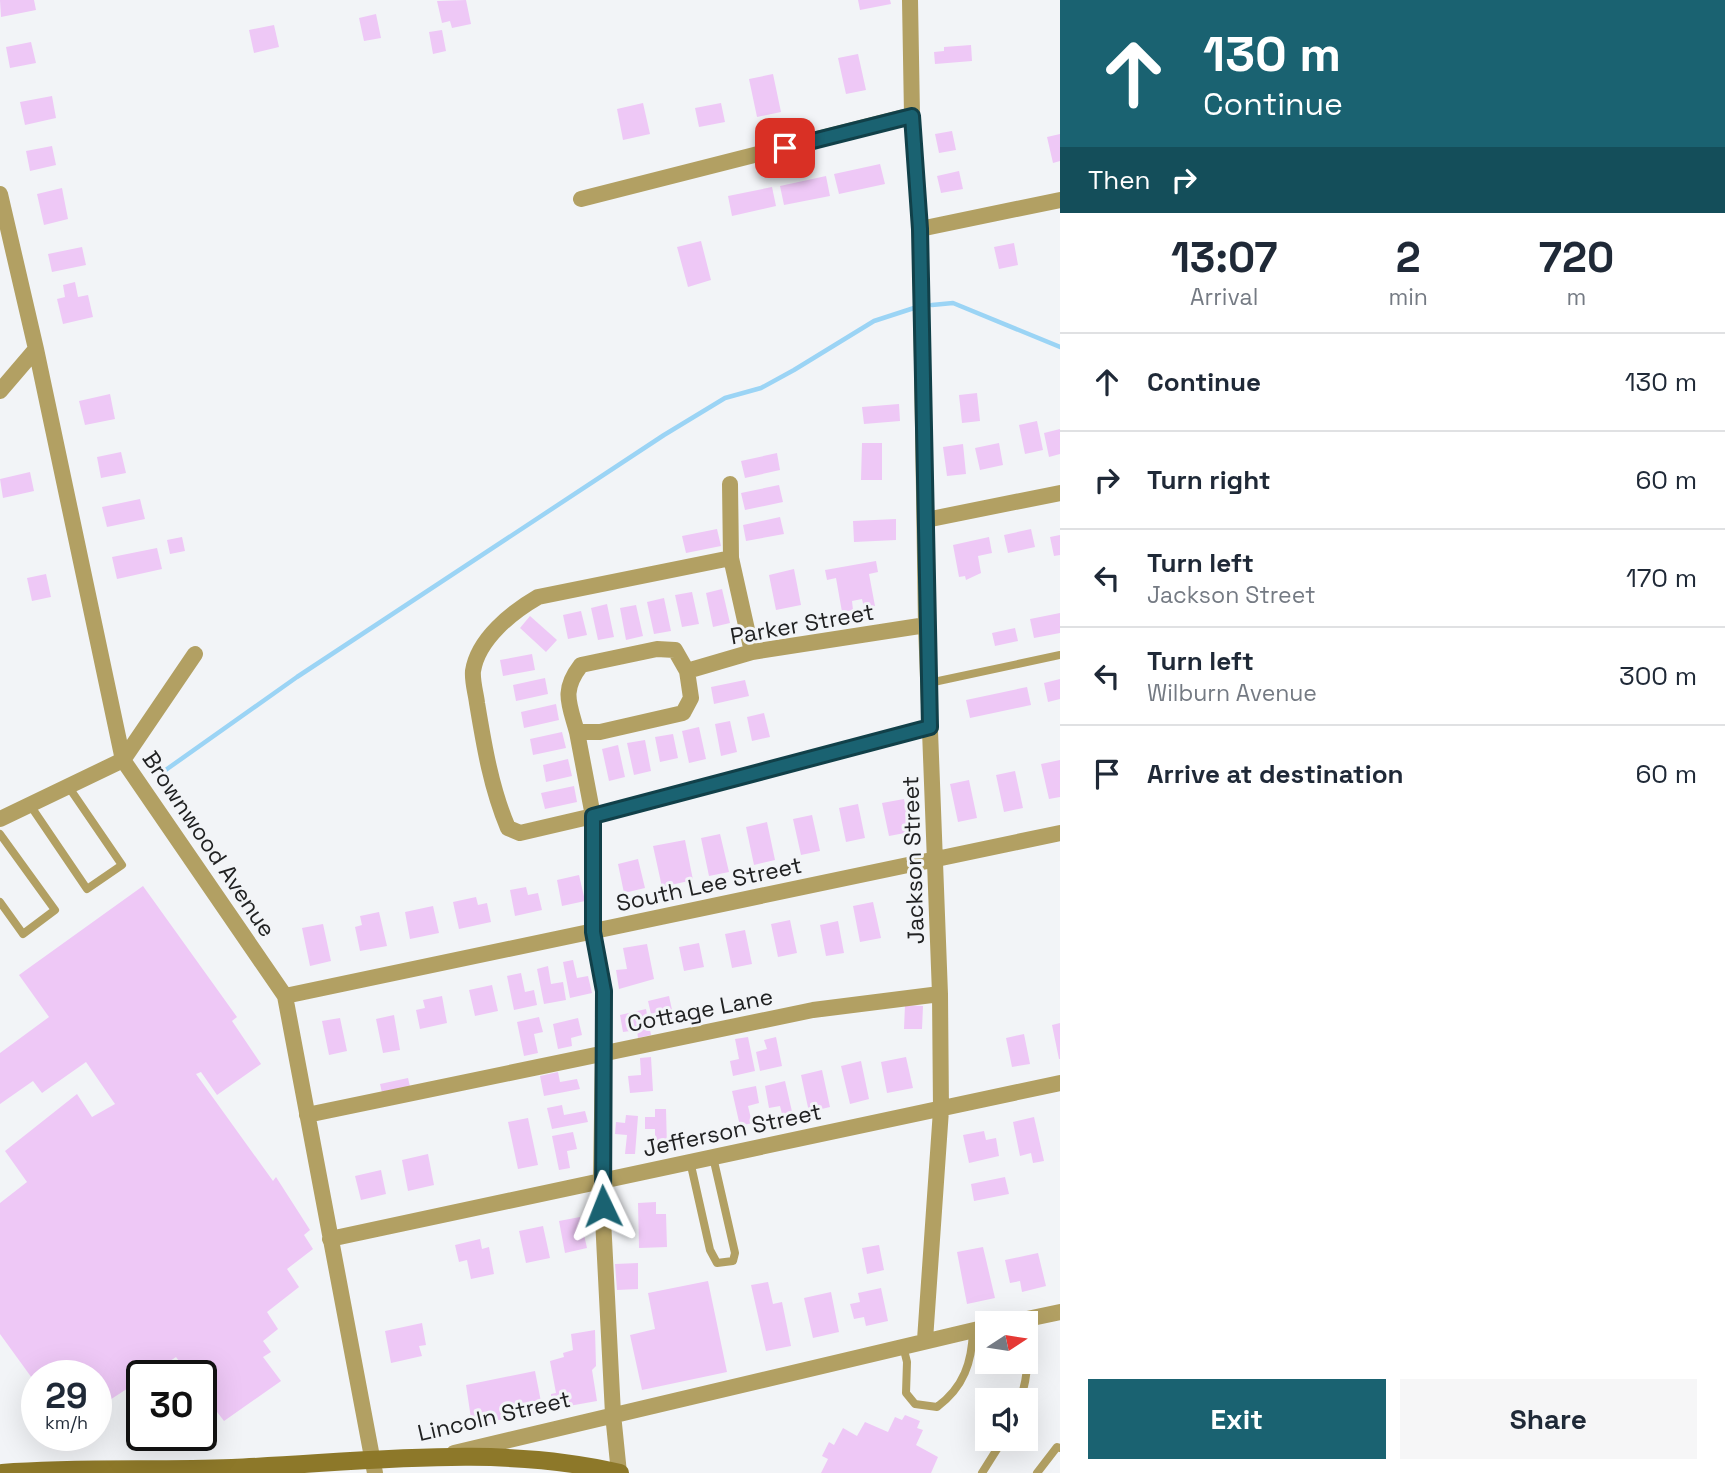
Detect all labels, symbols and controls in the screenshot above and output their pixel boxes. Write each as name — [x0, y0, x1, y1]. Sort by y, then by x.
text: 130 m — [1203, 23, 1341, 85]
icon: ahead — [1088, 28, 1179, 119]
text: Continue — [1203, 84, 1343, 124]
pin — [755, 118, 815, 178]
icon: arrive — [766, 129, 804, 167]
icon: right — [1165, 161, 1203, 199]
text: Then — [1088, 163, 1151, 197]
text: 13:07 — [1171, 231, 1278, 284]
text: 2 — [1396, 231, 1421, 284]
text: 720 — [1539, 231, 1614, 284]
text: Arrival — [1190, 282, 1258, 312]
text: min — [1388, 282, 1428, 312]
text: m — [1567, 282, 1586, 312]
icon: ahead — [1088, 363, 1126, 401]
text: Continue — [1147, 365, 1261, 399]
text: 130 m — [1625, 365, 1697, 399]
icon: right — [1088, 461, 1126, 499]
text: Turn right — [1147, 463, 1271, 497]
text: 60 m — [1635, 463, 1697, 497]
text: Turn left — [1147, 546, 1254, 580]
icon: left — [1088, 559, 1126, 597]
text: 170 m — [1626, 561, 1697, 595]
text: Jackson Street — [1147, 580, 1315, 610]
street label: Parker Street — [728, 597, 876, 651]
text: Turn left — [1147, 644, 1254, 678]
icon: left — [1088, 657, 1126, 695]
text: 300 m — [1619, 659, 1697, 693]
text: Wilburn Avenue — [1147, 678, 1317, 708]
street label: Brownwood Avenue — [136, 745, 282, 943]
icon: arrive — [1088, 755, 1126, 793]
text: Arrive at destination — [1147, 757, 1404, 791]
text: 60 m — [1635, 757, 1697, 791]
street label: Jackson Street — [895, 775, 931, 945]
street label: South Lee Street — [613, 850, 805, 918]
street label: Cottage Lane — [625, 981, 775, 1039]
street label: Jefferson Street — [640, 1096, 824, 1164]
position arrow — [566, 1169, 640, 1243]
north arrow — [975, 1311, 1038, 1374]
map controls — [975, 1311, 1038, 1451]
speed limit sign: 30 — [126, 1360, 217, 1451]
text: 29 — [45, 1374, 88, 1418]
button: Exit — [1088, 1379, 1386, 1459]
button: Share — [1400, 1379, 1697, 1459]
street label: Lincoln Street — [415, 1384, 573, 1448]
button: sound — [975, 1388, 1038, 1451]
text: km/h — [45, 1411, 88, 1434]

